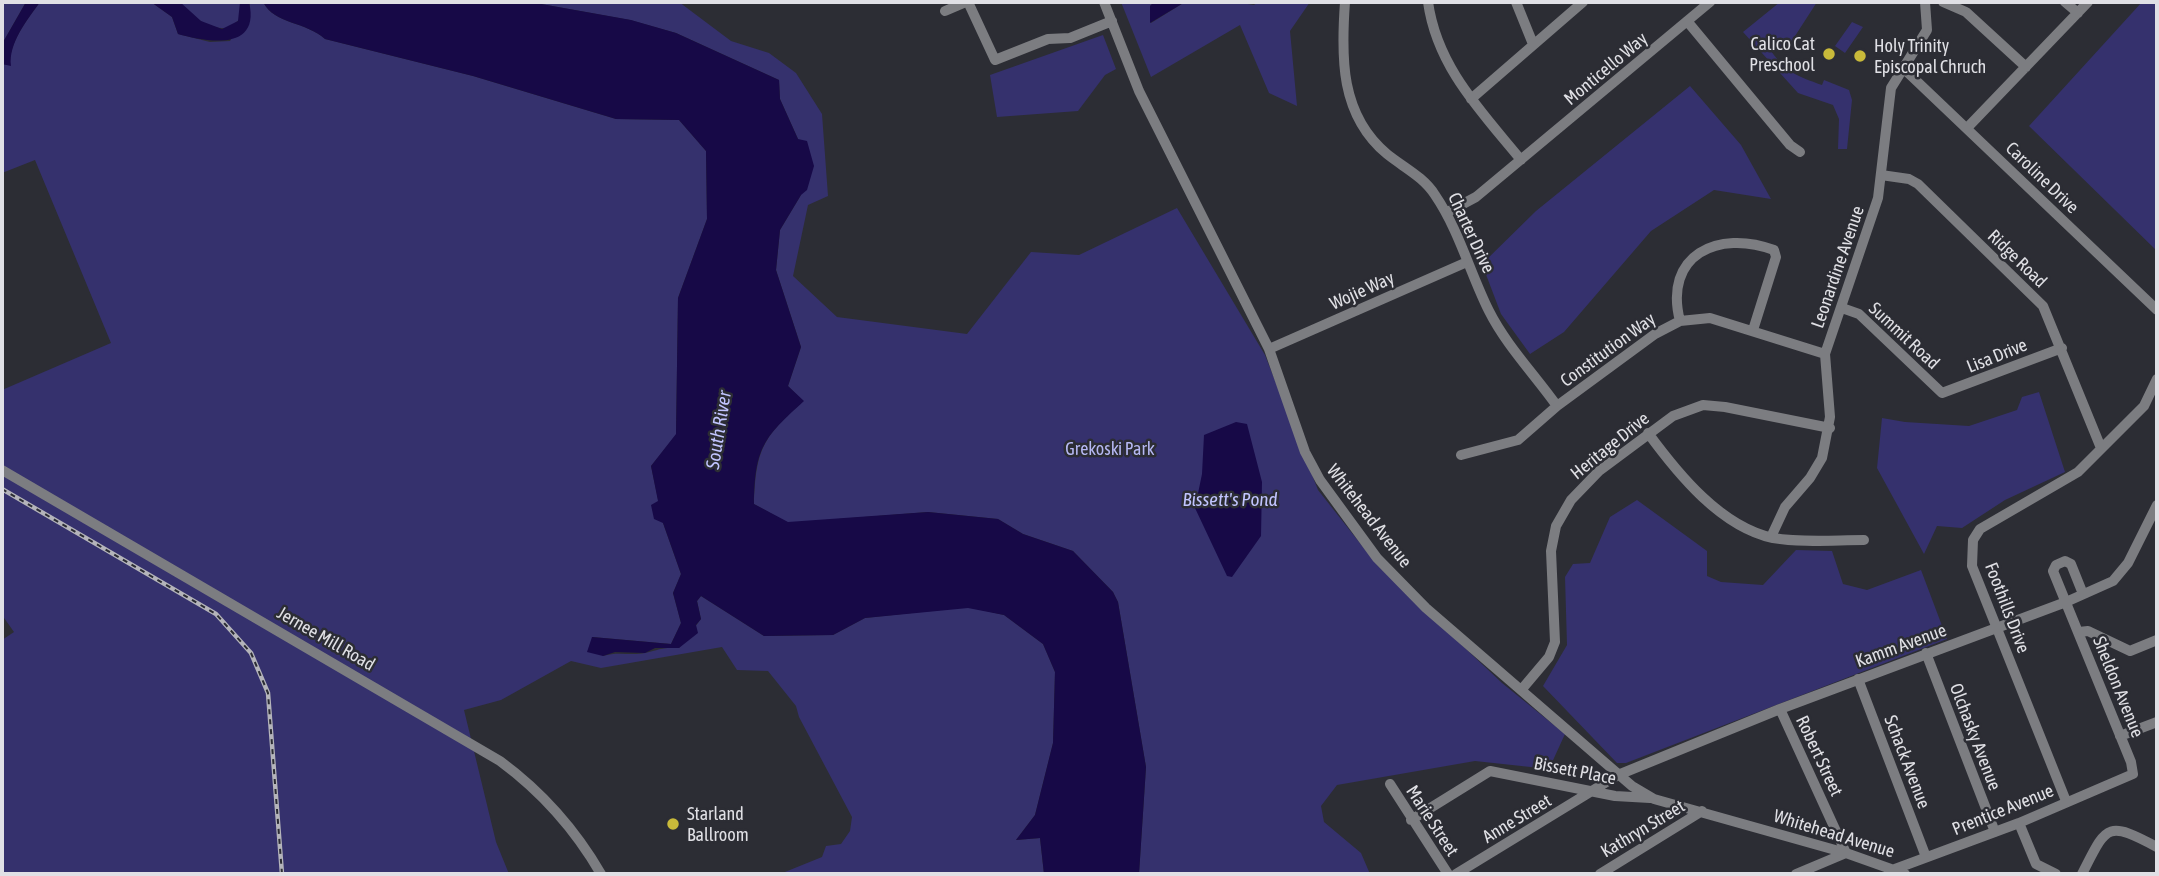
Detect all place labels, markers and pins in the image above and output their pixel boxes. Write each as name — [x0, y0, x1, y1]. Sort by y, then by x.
place label: Calico Cat Preschool — [1749, 33, 1815, 76]
place label: Holy Trinity Episcopal Chruch — [1874, 35, 1986, 78]
marker: Calico Cat Preschool — [1821, 46, 1837, 62]
marker: Holy Trinity Episcopal Chruch — [1852, 48, 1868, 64]
place label: Starland Ballroom — [687, 803, 749, 846]
marker: Starland Ballroom — [665, 816, 681, 832]

